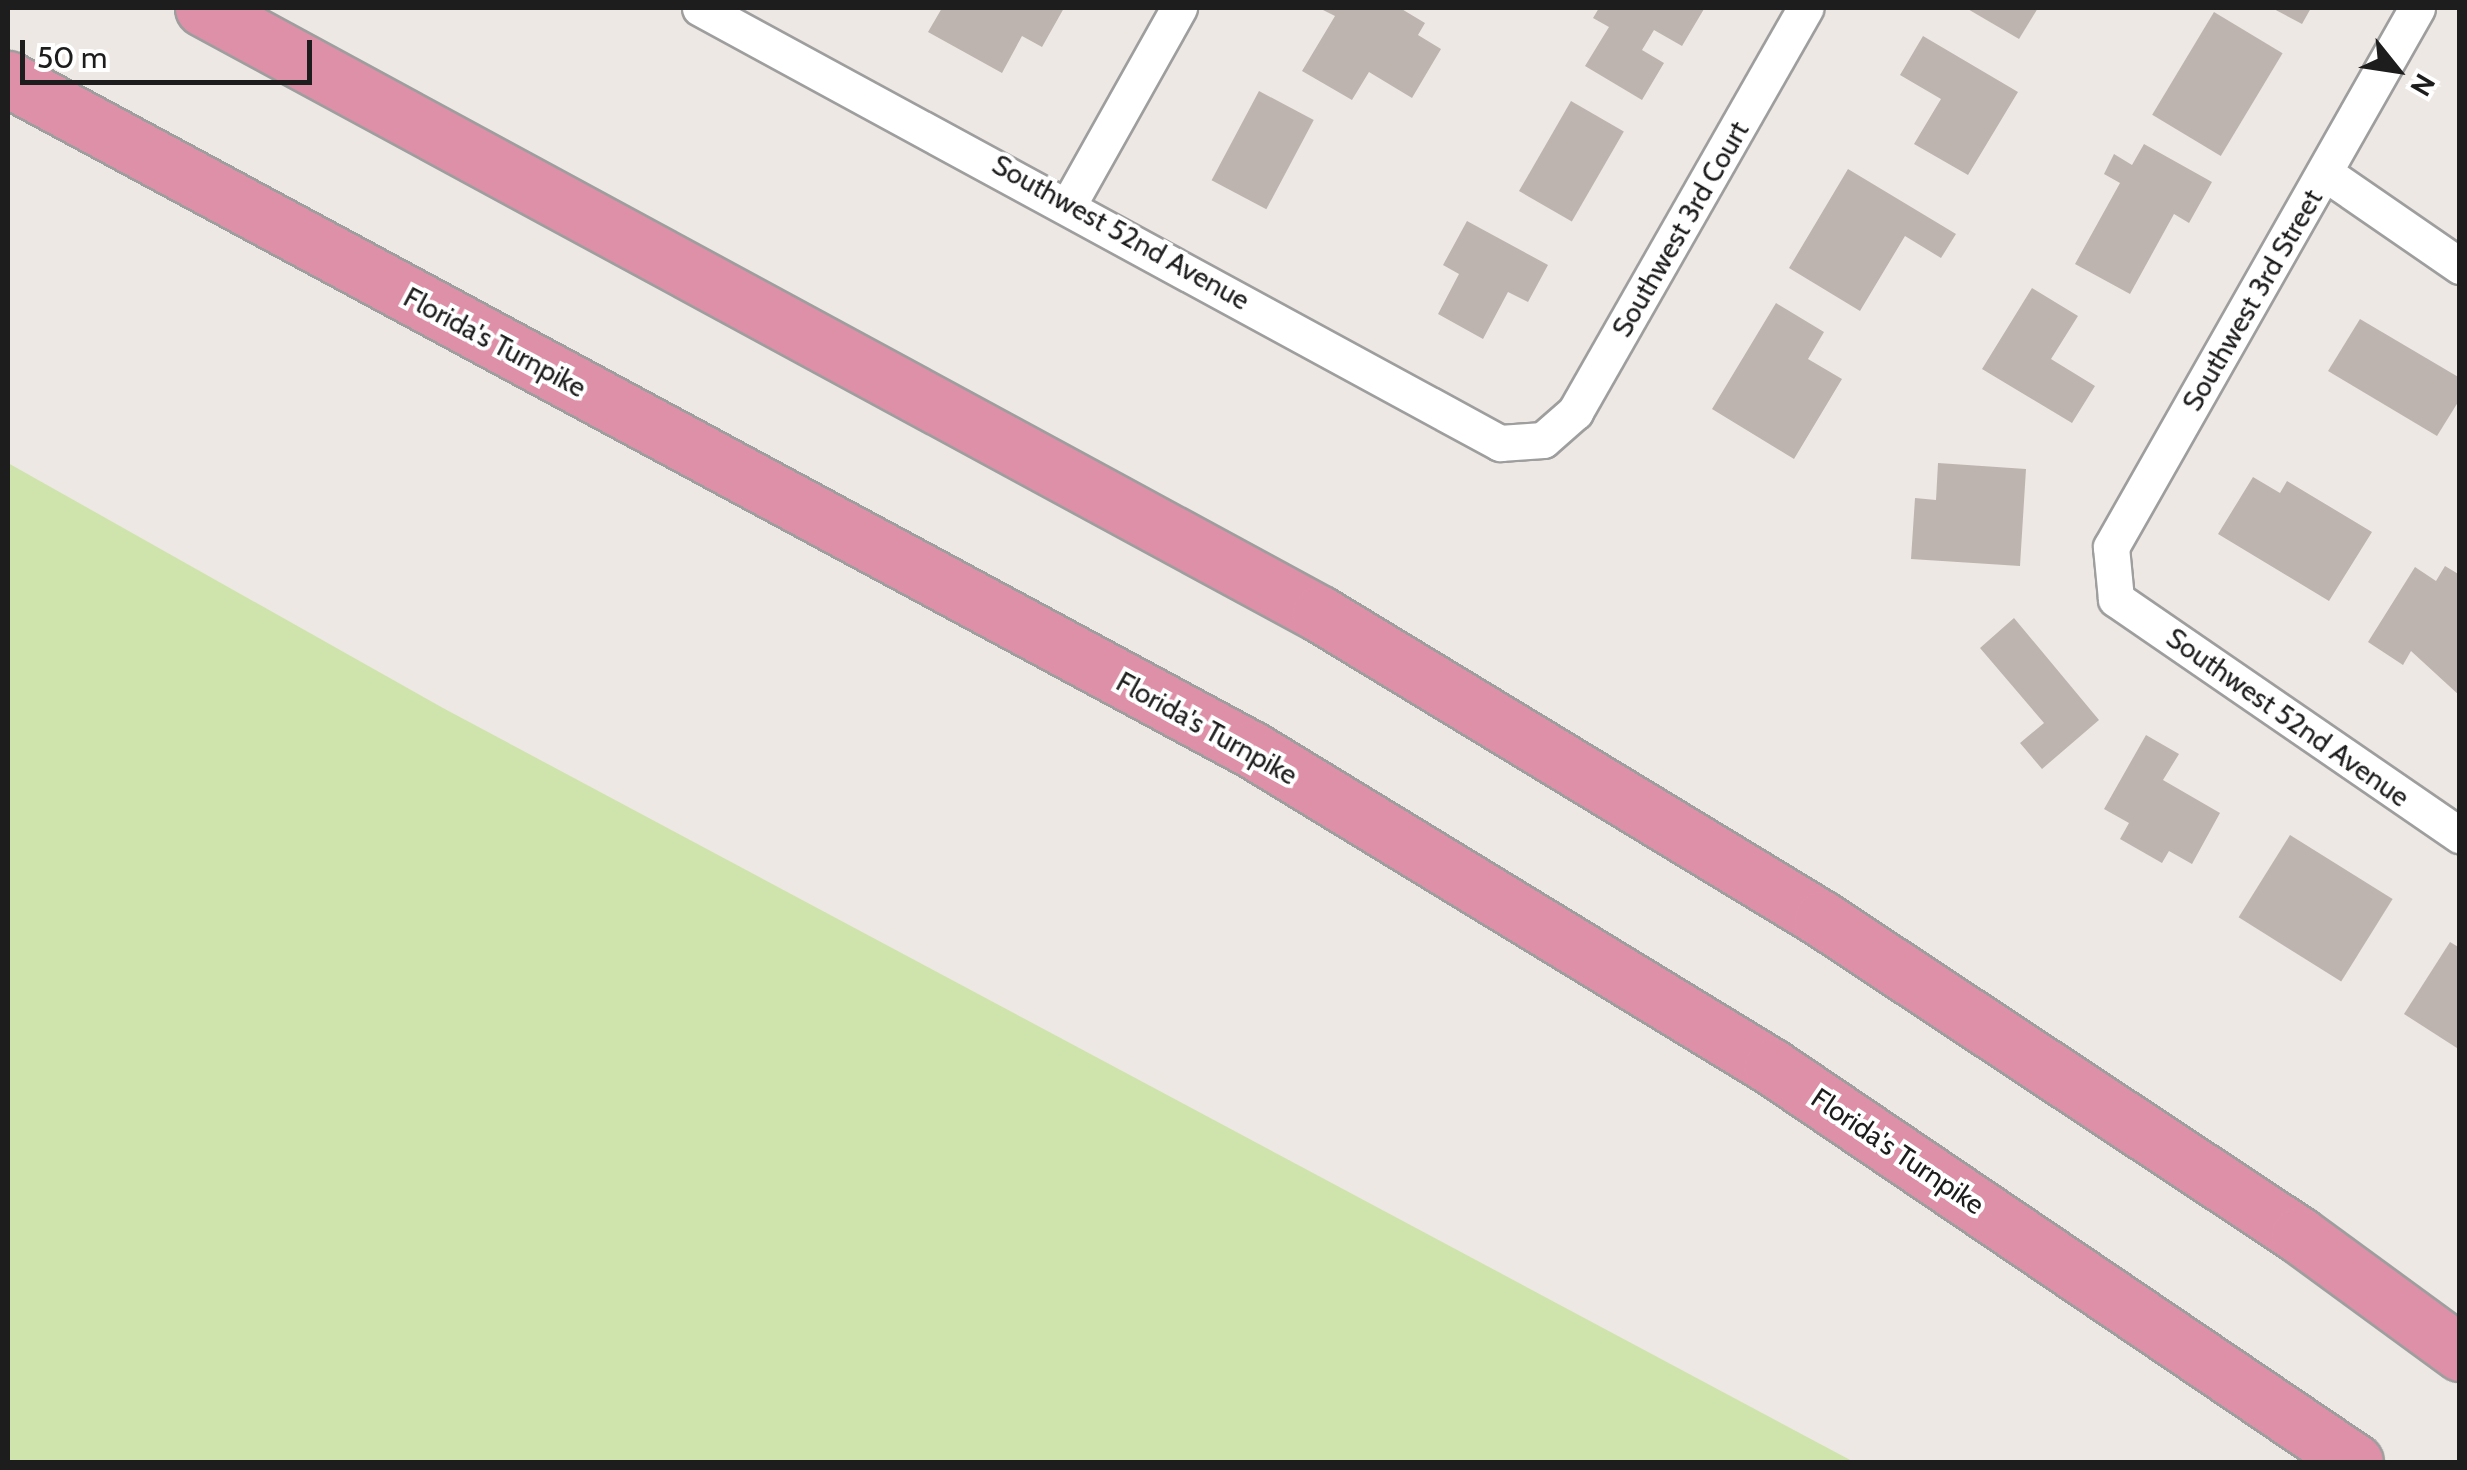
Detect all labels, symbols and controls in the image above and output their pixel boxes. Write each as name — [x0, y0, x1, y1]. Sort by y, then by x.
scale bar — [25, 20, 318, 82]
north arrow — [2347, 20, 2447, 120]
text: 50 m — [37, 39, 107, 76]
text: N — [2403, 68, 2443, 102]
street label: Southwest 3rd Court — [1605, 115, 1755, 343]
street label: Southwest 52nd Avenue — [987, 147, 1255, 317]
street label: Southwest 3rd Street — [2175, 183, 2329, 417]
street label: Florida's Turnpike — [398, 280, 592, 404]
street label: Southwest 52nd Avenue — [2160, 620, 2416, 814]
street label: Florida's Turnpike — [1111, 664, 1303, 792]
street label: Florida's Turnpike — [1805, 1081, 1991, 1221]

